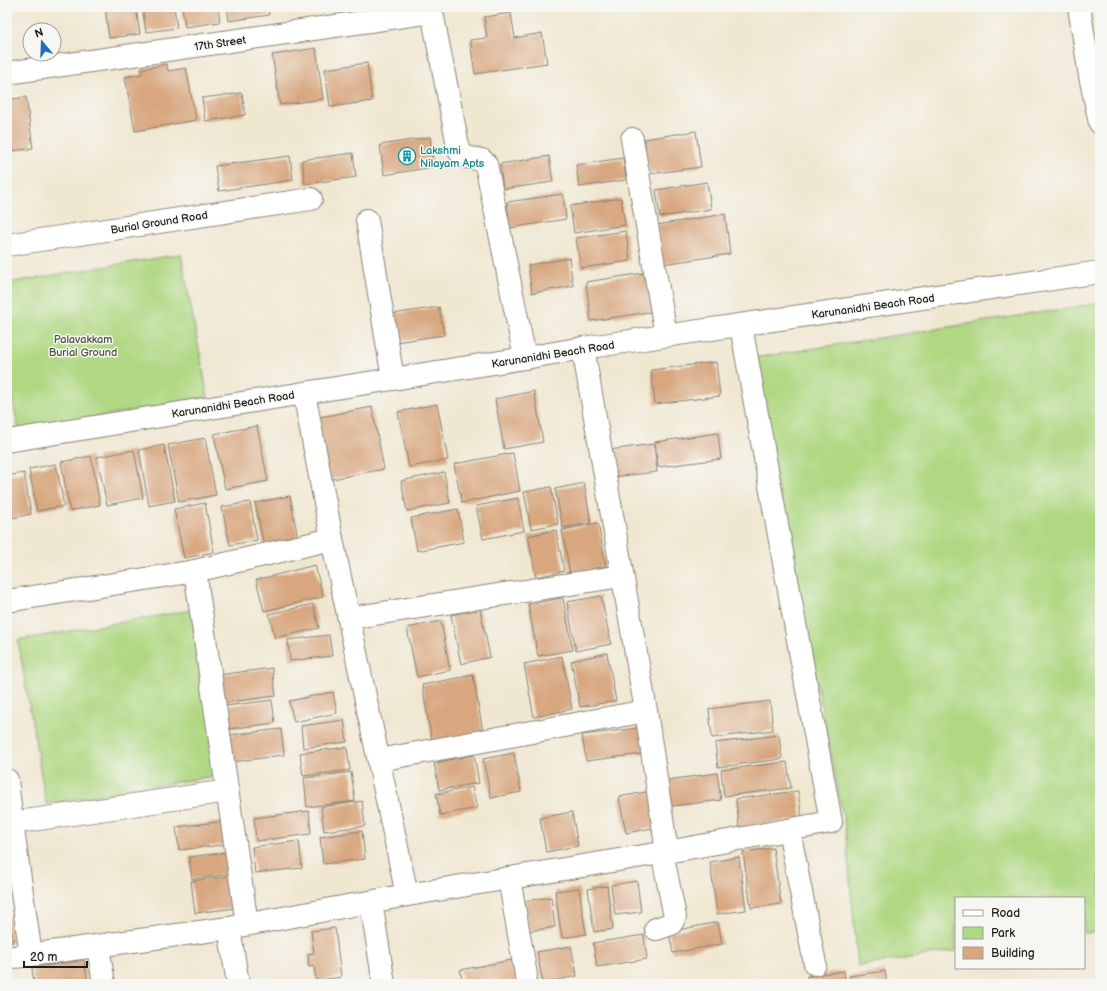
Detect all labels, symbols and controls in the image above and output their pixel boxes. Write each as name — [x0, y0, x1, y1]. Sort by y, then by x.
north arrow — [22, 22, 62, 62]
text: N — [33, 26, 45, 41]
street label: 17th Street — [193, 33, 247, 54]
place label: Lakshmi Nilayam Apts — [420, 144, 485, 170]
building icon: Lakshmi Nilayam Apts — [397, 146, 417, 166]
street label: Burial Ground Road — [110, 208, 209, 237]
street label: Karunanidhi Beach Road — [811, 291, 935, 322]
park label: Palavakkam Burial Ground — [49, 333, 117, 359]
street label: Karunanidhi Beach Road — [491, 338, 615, 371]
street label: Karunanidhi Beach Road — [171, 388, 295, 421]
legend — [955, 897, 1085, 969]
text: Road — [991, 906, 1020, 921]
text: Park — [991, 926, 1015, 941]
scale bar — [24, 943, 87, 969]
text: Building — [991, 946, 1035, 961]
text: 20 m — [30, 950, 57, 965]

